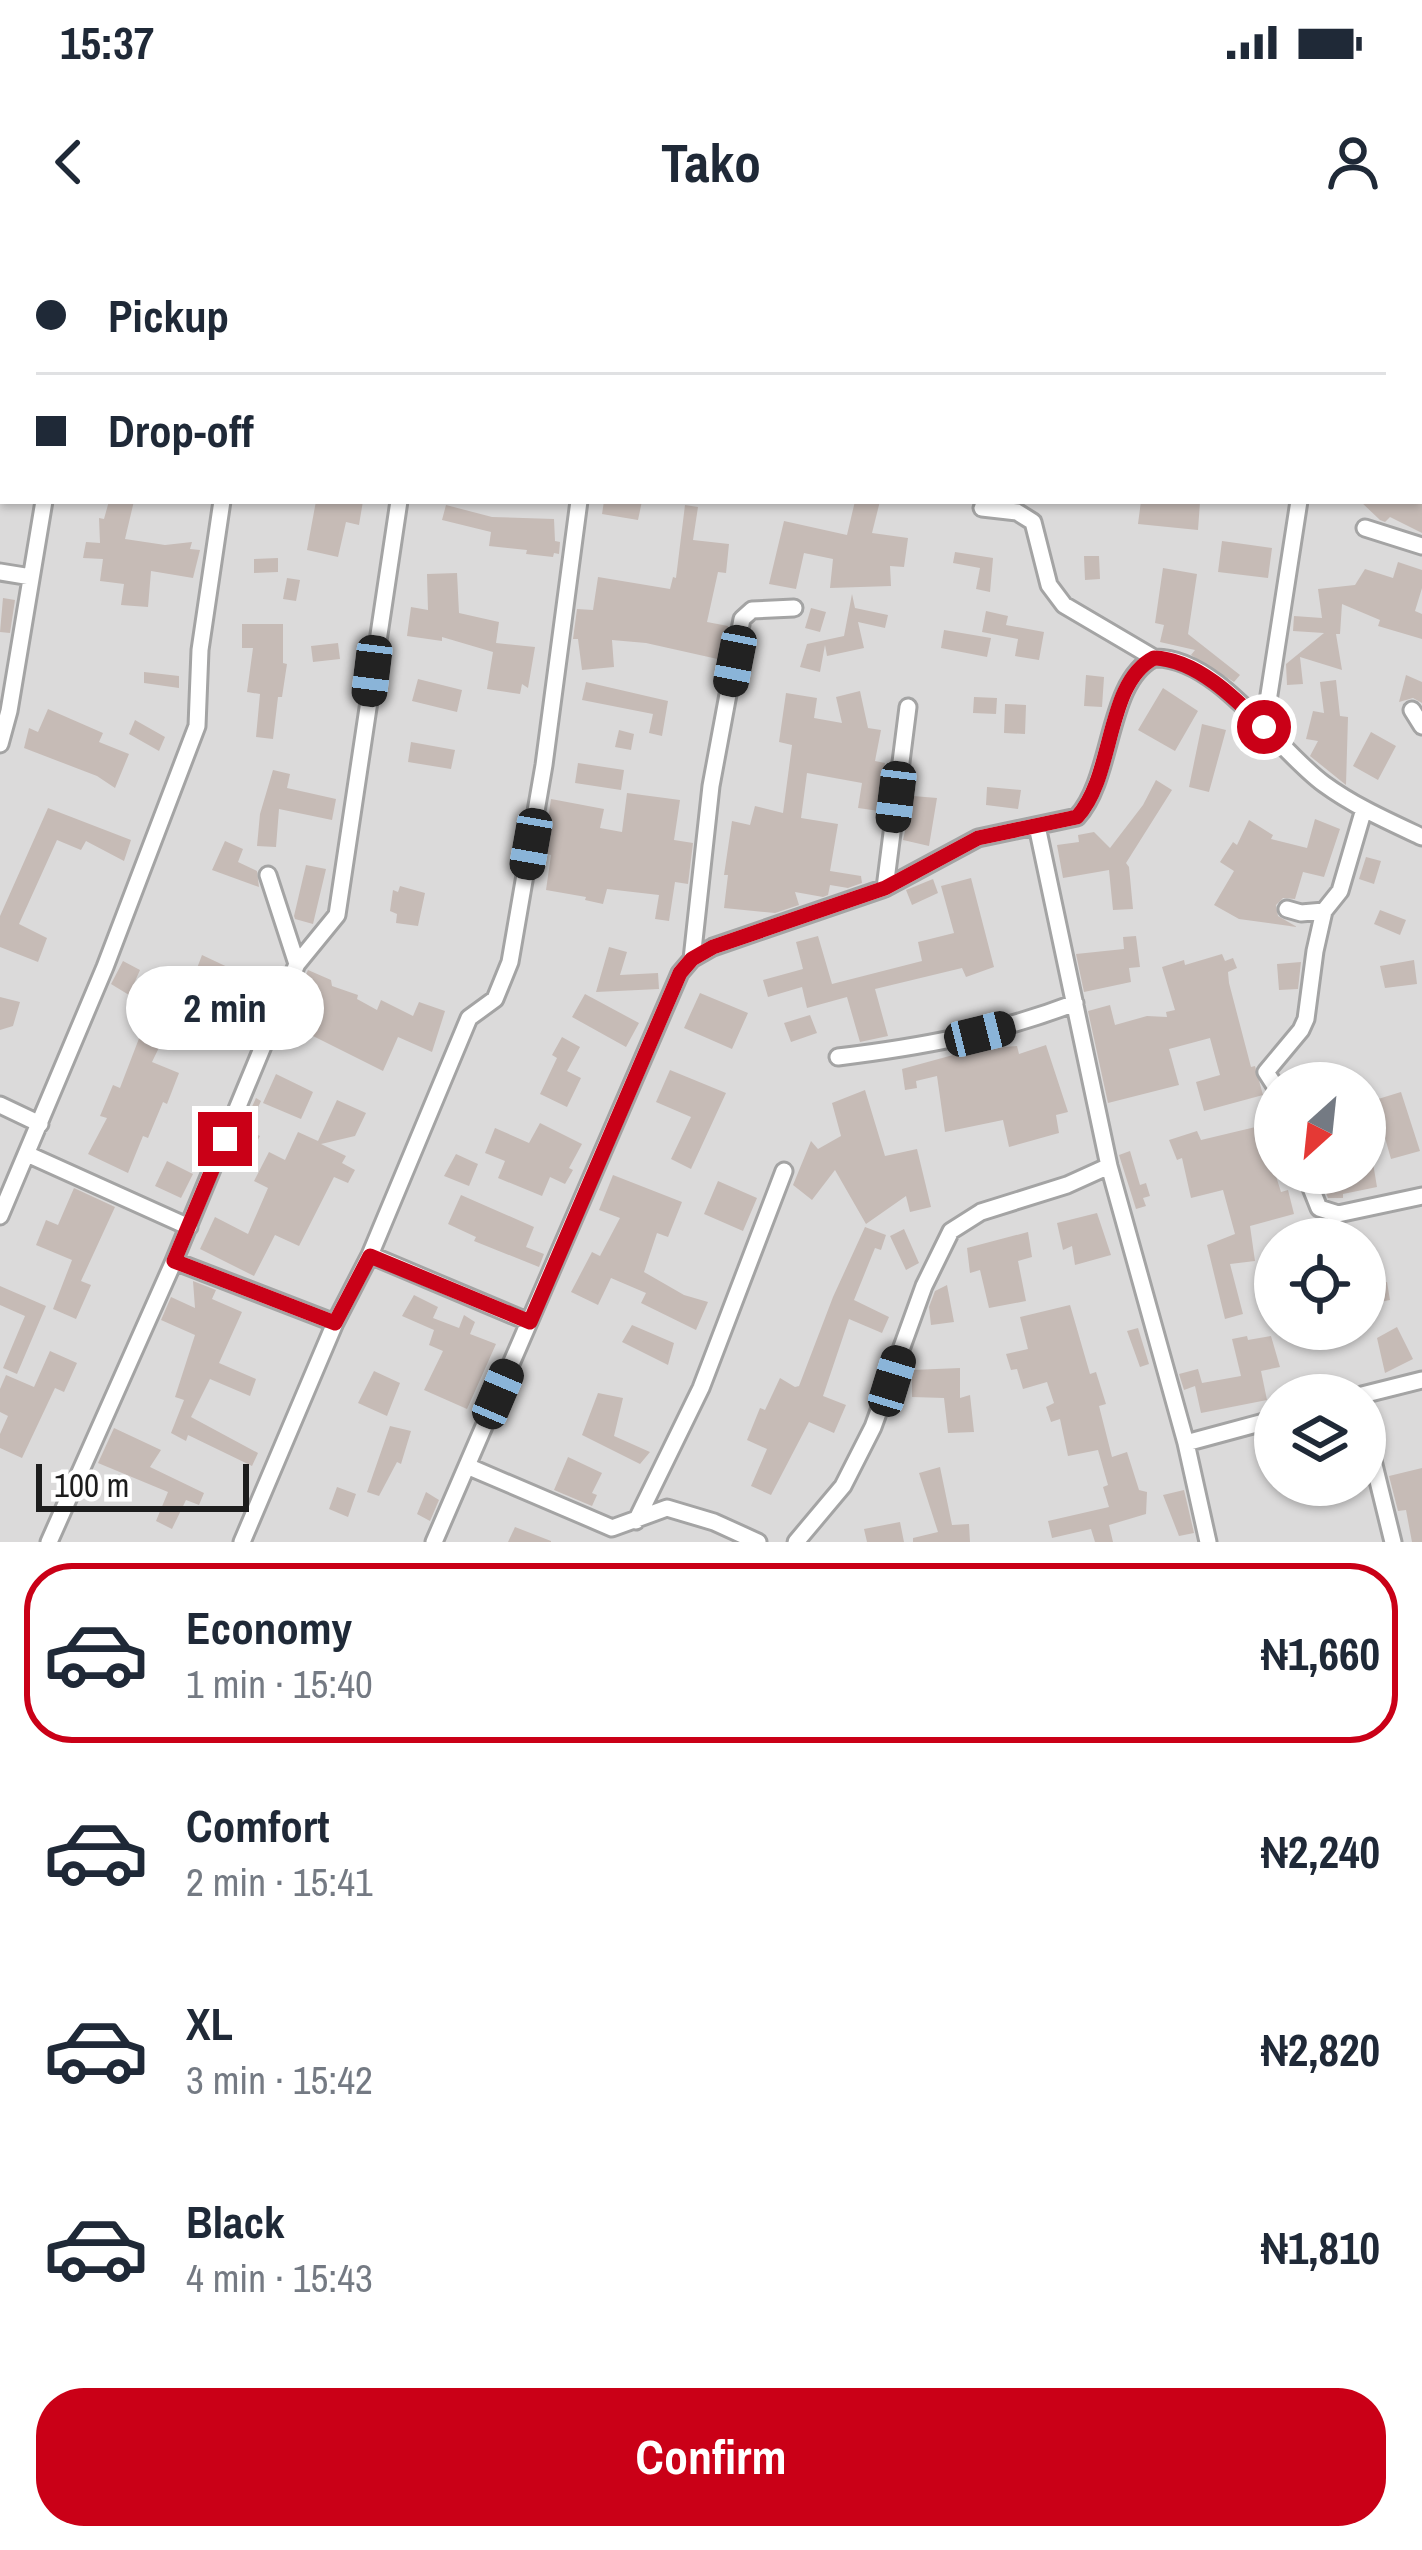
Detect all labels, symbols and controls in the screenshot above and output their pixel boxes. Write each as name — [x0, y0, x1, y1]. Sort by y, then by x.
text: 15:37 — [60, 12, 154, 73]
text: Tako — [661, 126, 761, 199]
icon: back — [36, 129, 102, 195]
icon: person — [1320, 129, 1386, 195]
text: Pickup — [108, 285, 229, 346]
text: Drop-off — [108, 400, 254, 461]
car — [710, 622, 760, 700]
car — [350, 633, 394, 709]
route start — [1237, 700, 1291, 754]
car — [874, 759, 918, 835]
car — [507, 805, 555, 883]
callout: 2 min — [126, 965, 324, 1049]
text: 2 min — [183, 982, 267, 1034]
car — [941, 1008, 1019, 1060]
north arrow — [1254, 1062, 1386, 1194]
map controls — [1254, 1062, 1386, 1506]
route end — [198, 1112, 252, 1166]
button: locate — [1254, 1218, 1386, 1350]
car — [864, 1341, 920, 1421]
car — [467, 1354, 529, 1434]
button: layers — [1254, 1374, 1386, 1506]
scale bar — [36, 1458, 249, 1511]
text: 100 m — [54, 1463, 129, 1507]
text: Economy — [186, 1597, 352, 1658]
icon: car — [42, 1599, 150, 1707]
text: ₦1,660 — [1261, 1623, 1380, 1684]
text: 1 min · 15:40 — [186, 1658, 373, 1710]
text: Comfort — [186, 1795, 329, 1856]
icon: car — [42, 1797, 150, 1905]
text: ₦2,240 — [1261, 1821, 1380, 1882]
text: 2 min · 15:41 — [186, 1856, 373, 1908]
text: XL — [186, 1993, 233, 2054]
icon: car — [42, 1995, 150, 2103]
text: ₦2,820 — [1261, 2019, 1380, 2080]
text: 3 min · 15:42 — [186, 2054, 373, 2106]
text: Black — [186, 2191, 284, 2252]
icon: car — [42, 2193, 150, 2301]
text: ₦1,810 — [1261, 2217, 1380, 2278]
text: 4 min · 15:43 — [186, 2252, 373, 2304]
button: Confirm — [36, 2388, 1386, 2526]

